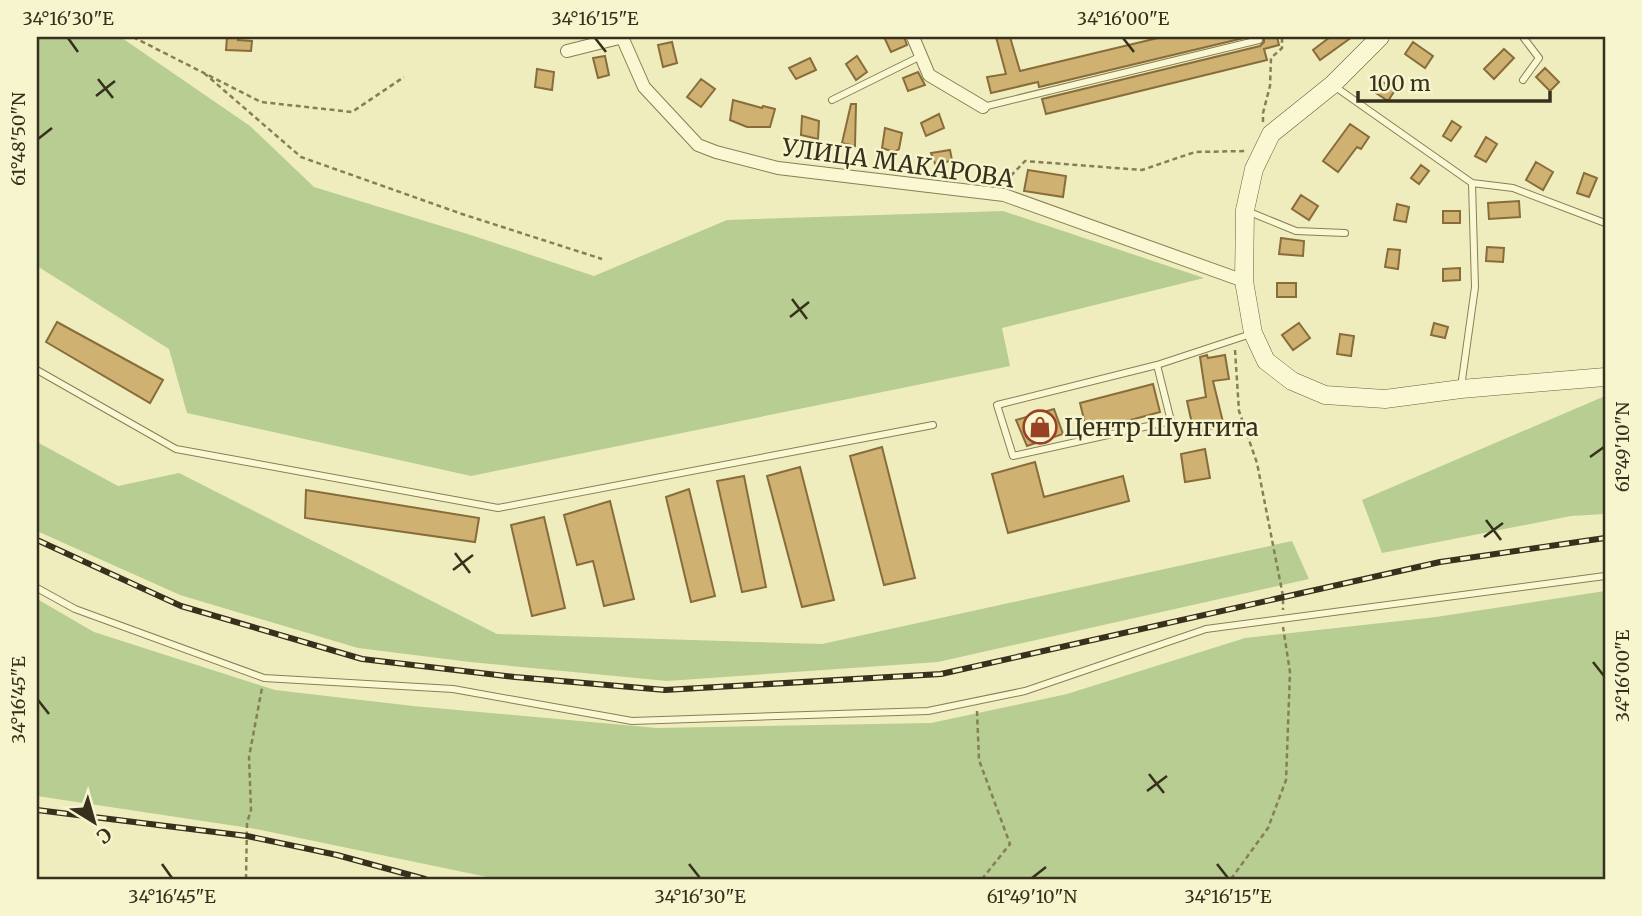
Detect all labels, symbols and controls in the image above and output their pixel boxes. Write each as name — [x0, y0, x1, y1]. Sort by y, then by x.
text: 34°16'30"E — [22, 7, 114, 30]
text: 34°16'15"E — [551, 7, 639, 30]
text: 34°16'00"E — [1077, 7, 1170, 30]
scale bar — [1358, 60, 1551, 104]
text: 100 m — [1369, 70, 1431, 97]
text: 61°48'50"N — [7, 92, 30, 186]
street label: УЛИЦА МАКАРОВА — [779, 131, 1017, 195]
text: 61°49'10"N — [1611, 402, 1634, 492]
shop icon: Центр Шунгита — [1021, 408, 1059, 446]
place label: Центр Шунгита — [1064, 412, 1259, 443]
text: 34°16'00"E — [1611, 629, 1634, 722]
text: 34°16'45"E — [7, 656, 30, 744]
north arrow — [60, 786, 130, 856]
text: С — [92, 822, 116, 849]
text: 34°16'45"E — [128, 885, 216, 908]
text: 34°16'30"E — [654, 885, 746, 908]
text: 61°49'10"N — [987, 885, 1077, 908]
text: 34°16'15"E — [1184, 885, 1272, 908]

